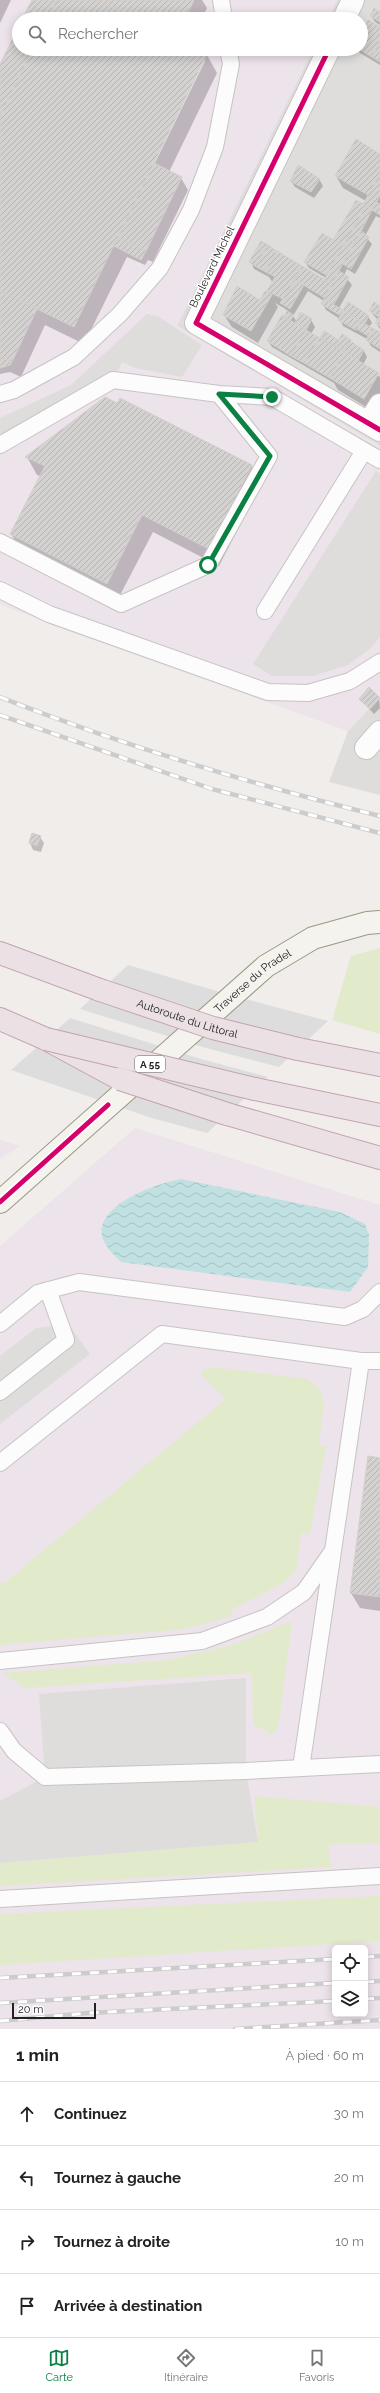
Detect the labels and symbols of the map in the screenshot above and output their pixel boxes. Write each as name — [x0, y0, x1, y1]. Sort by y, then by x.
street label: Boulevard Michel — [187, 224, 237, 310]
route end — [263, 388, 281, 406]
route start — [199, 556, 217, 574]
street label: Traverse du Pradel — [211, 946, 293, 1015]
street label: Autoroute du Littoral — [135, 996, 239, 1040]
road number: A 55 — [135, 1056, 165, 1072]
scale bar — [12, 2001, 96, 2020]

